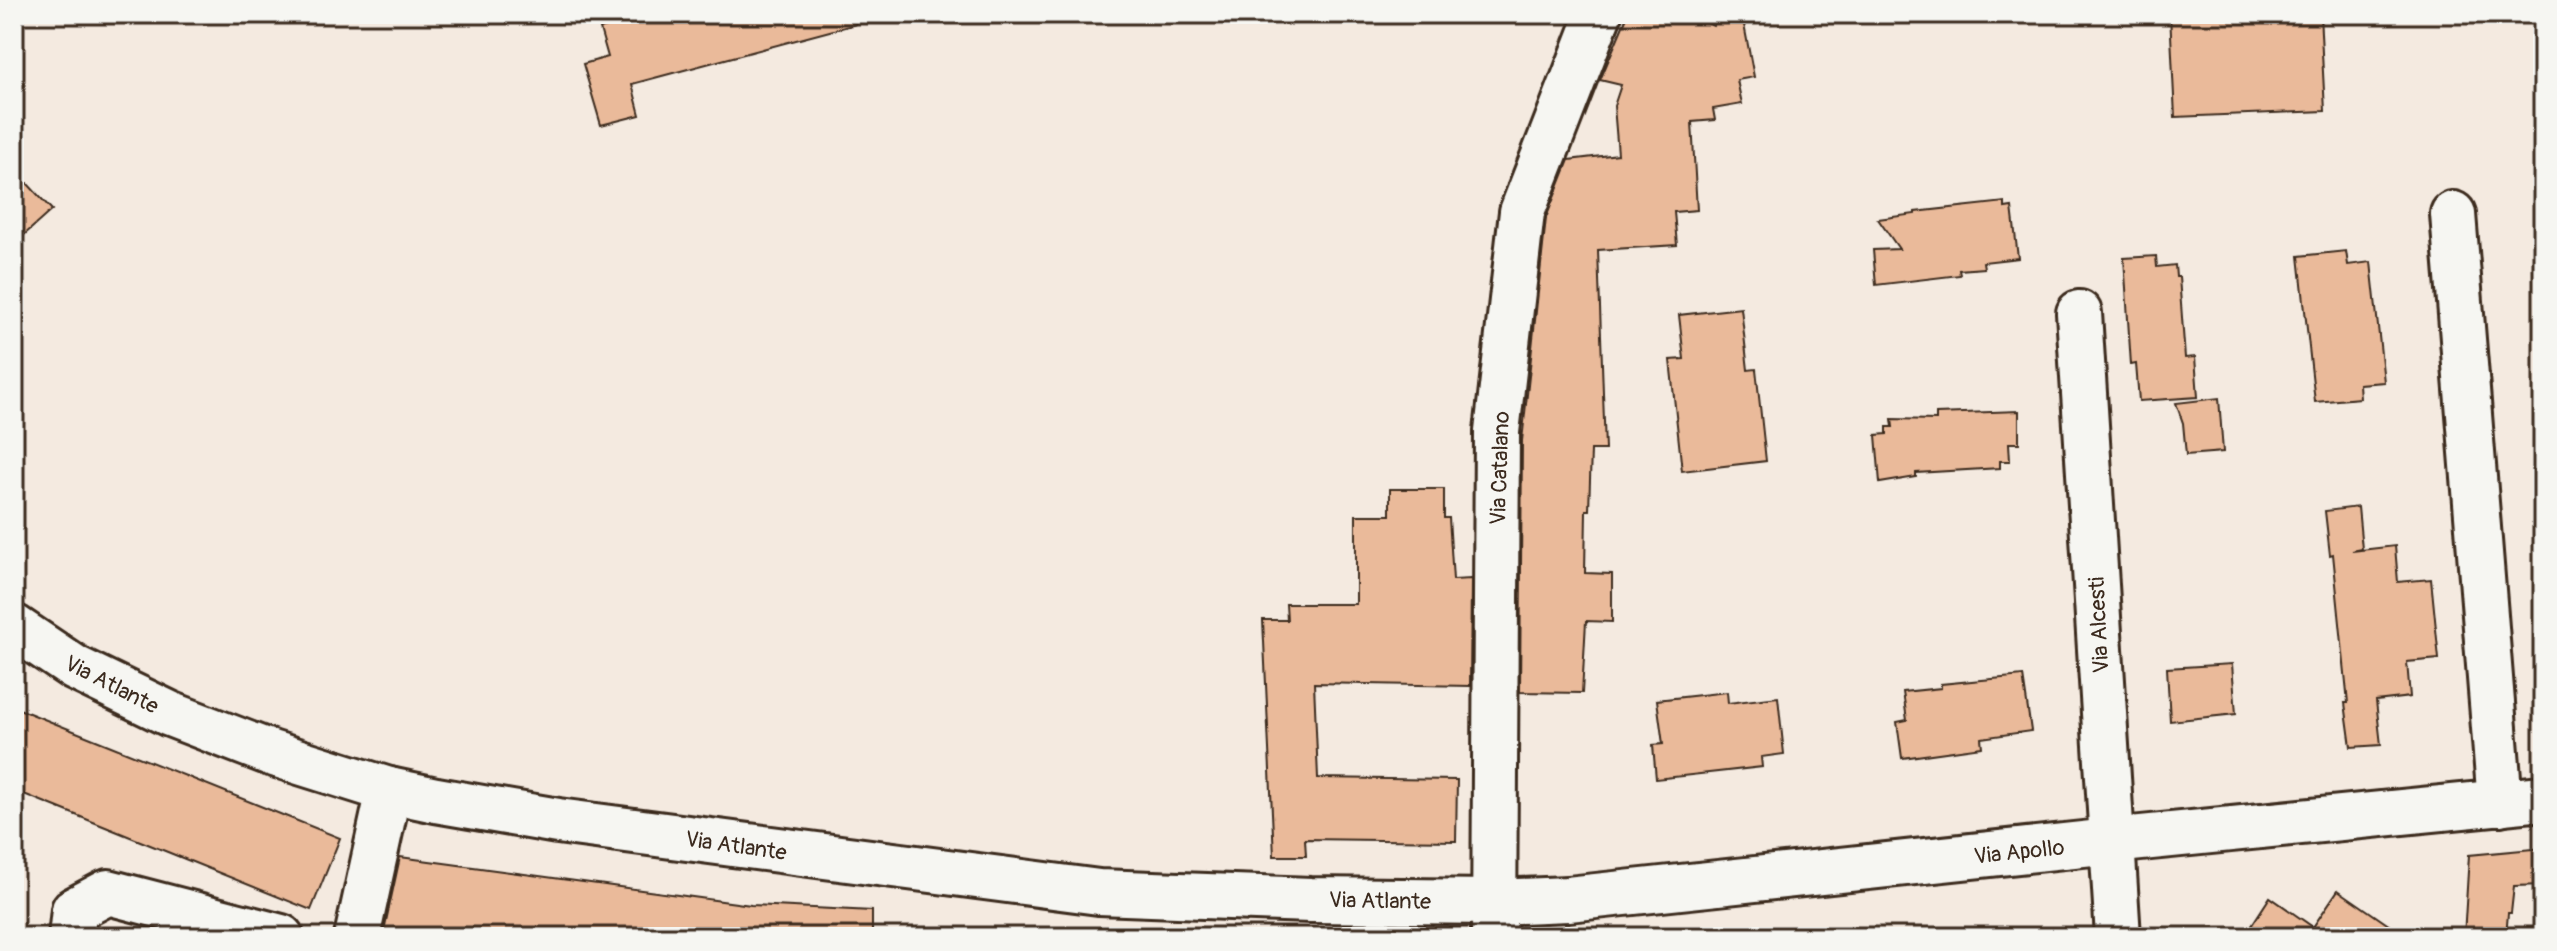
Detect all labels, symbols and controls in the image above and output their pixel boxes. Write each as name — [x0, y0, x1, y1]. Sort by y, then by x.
street label: Via Catalano — [1484, 410, 1516, 525]
street label: Via Alcesti — [2082, 576, 2115, 674]
street label: Via Atlante — [60, 649, 163, 721]
street label: Via Atlante — [683, 825, 788, 867]
street label: Via Apollo — [1972, 833, 2066, 871]
street label: Via Atlante — [1329, 886, 1431, 916]

